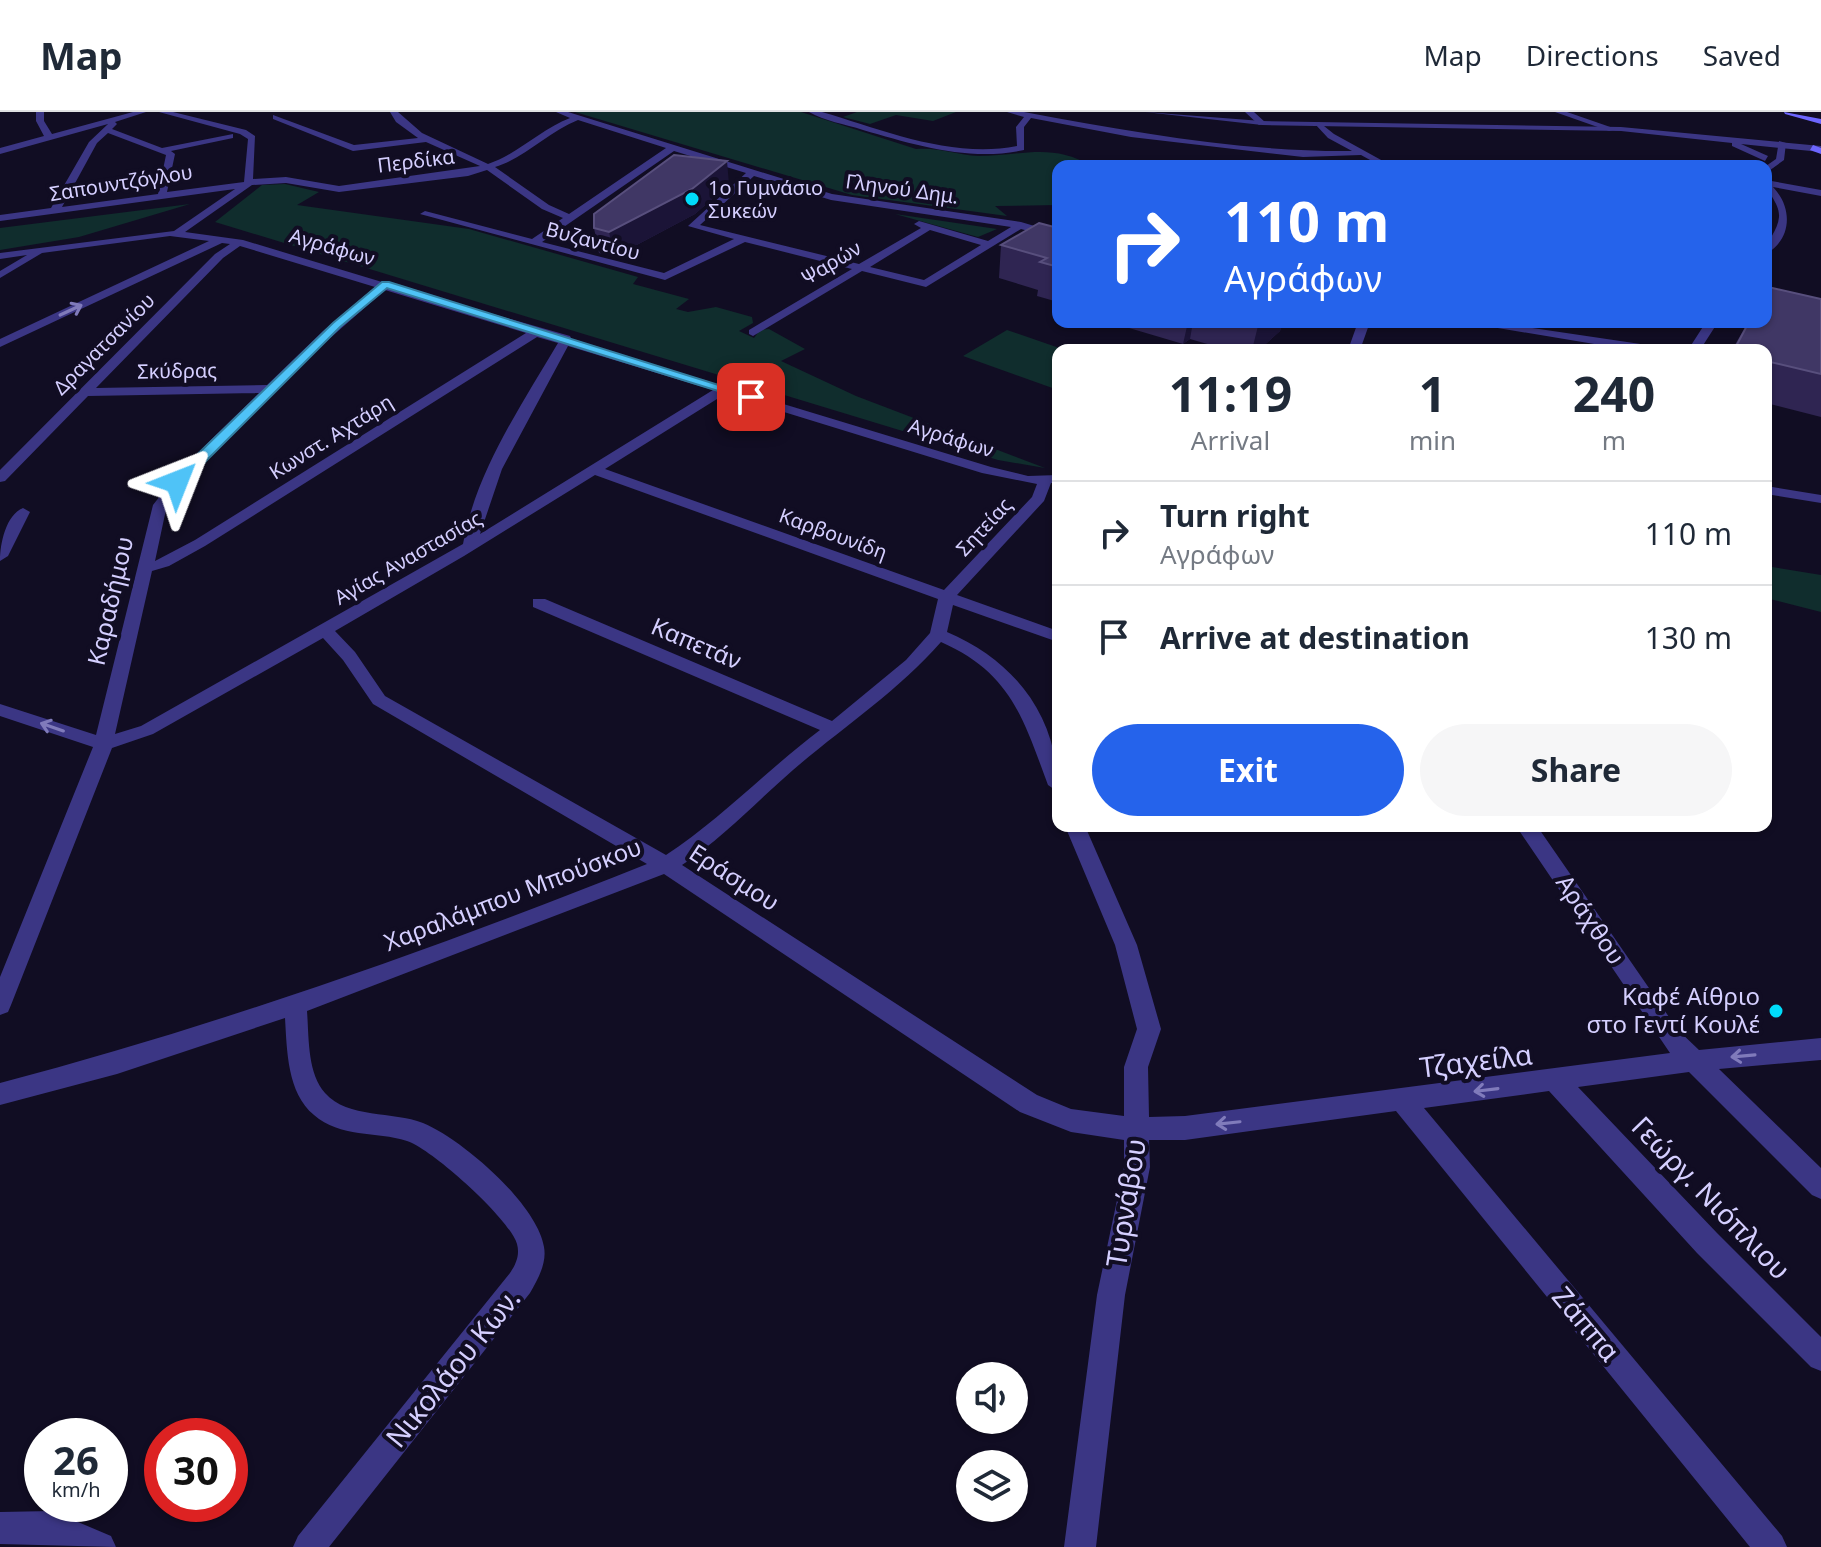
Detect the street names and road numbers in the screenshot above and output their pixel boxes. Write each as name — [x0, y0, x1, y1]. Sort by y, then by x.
street label: Περδίκα — [376, 142, 457, 179]
street label: Σαπουντζόγλου — [47, 158, 194, 207]
street label: Γληνού Δημ. — [844, 167, 960, 210]
street label: Βυζαντίου — [543, 215, 643, 266]
street label: Αγράφων — [286, 221, 378, 272]
street label: Ψαρών — [796, 234, 866, 291]
street label: Δραγατσανίου — [47, 287, 160, 400]
street label: Σκύδρας — [137, 356, 217, 385]
street label: Κωνστ. Αχτάρη — [264, 388, 398, 485]
street label: Αγράφων — [905, 412, 997, 463]
street label: Σητείας — [950, 491, 1018, 562]
street label: Καρβουνίδη — [775, 501, 891, 566]
street label: Αγίας Αναστασίας — [329, 504, 487, 611]
street label: Καραδήμου — [79, 533, 140, 668]
street label: Καπετάν — [646, 609, 747, 676]
street label: Χαραλάμπου Μπούσκου — [379, 829, 646, 958]
street label: Εράσμου — [684, 835, 786, 918]
street label: Αράχθου — [1549, 868, 1633, 971]
street label: Τζαχείλα — [1417, 1034, 1534, 1086]
street label: Γεώργ. Νιόπλιου — [1624, 1107, 1800, 1287]
street label: Τυρνάβου — [1096, 1136, 1154, 1270]
street label: Ζάππα — [1544, 1278, 1629, 1369]
street label: Νικολάου Κων. — [376, 1280, 528, 1455]

